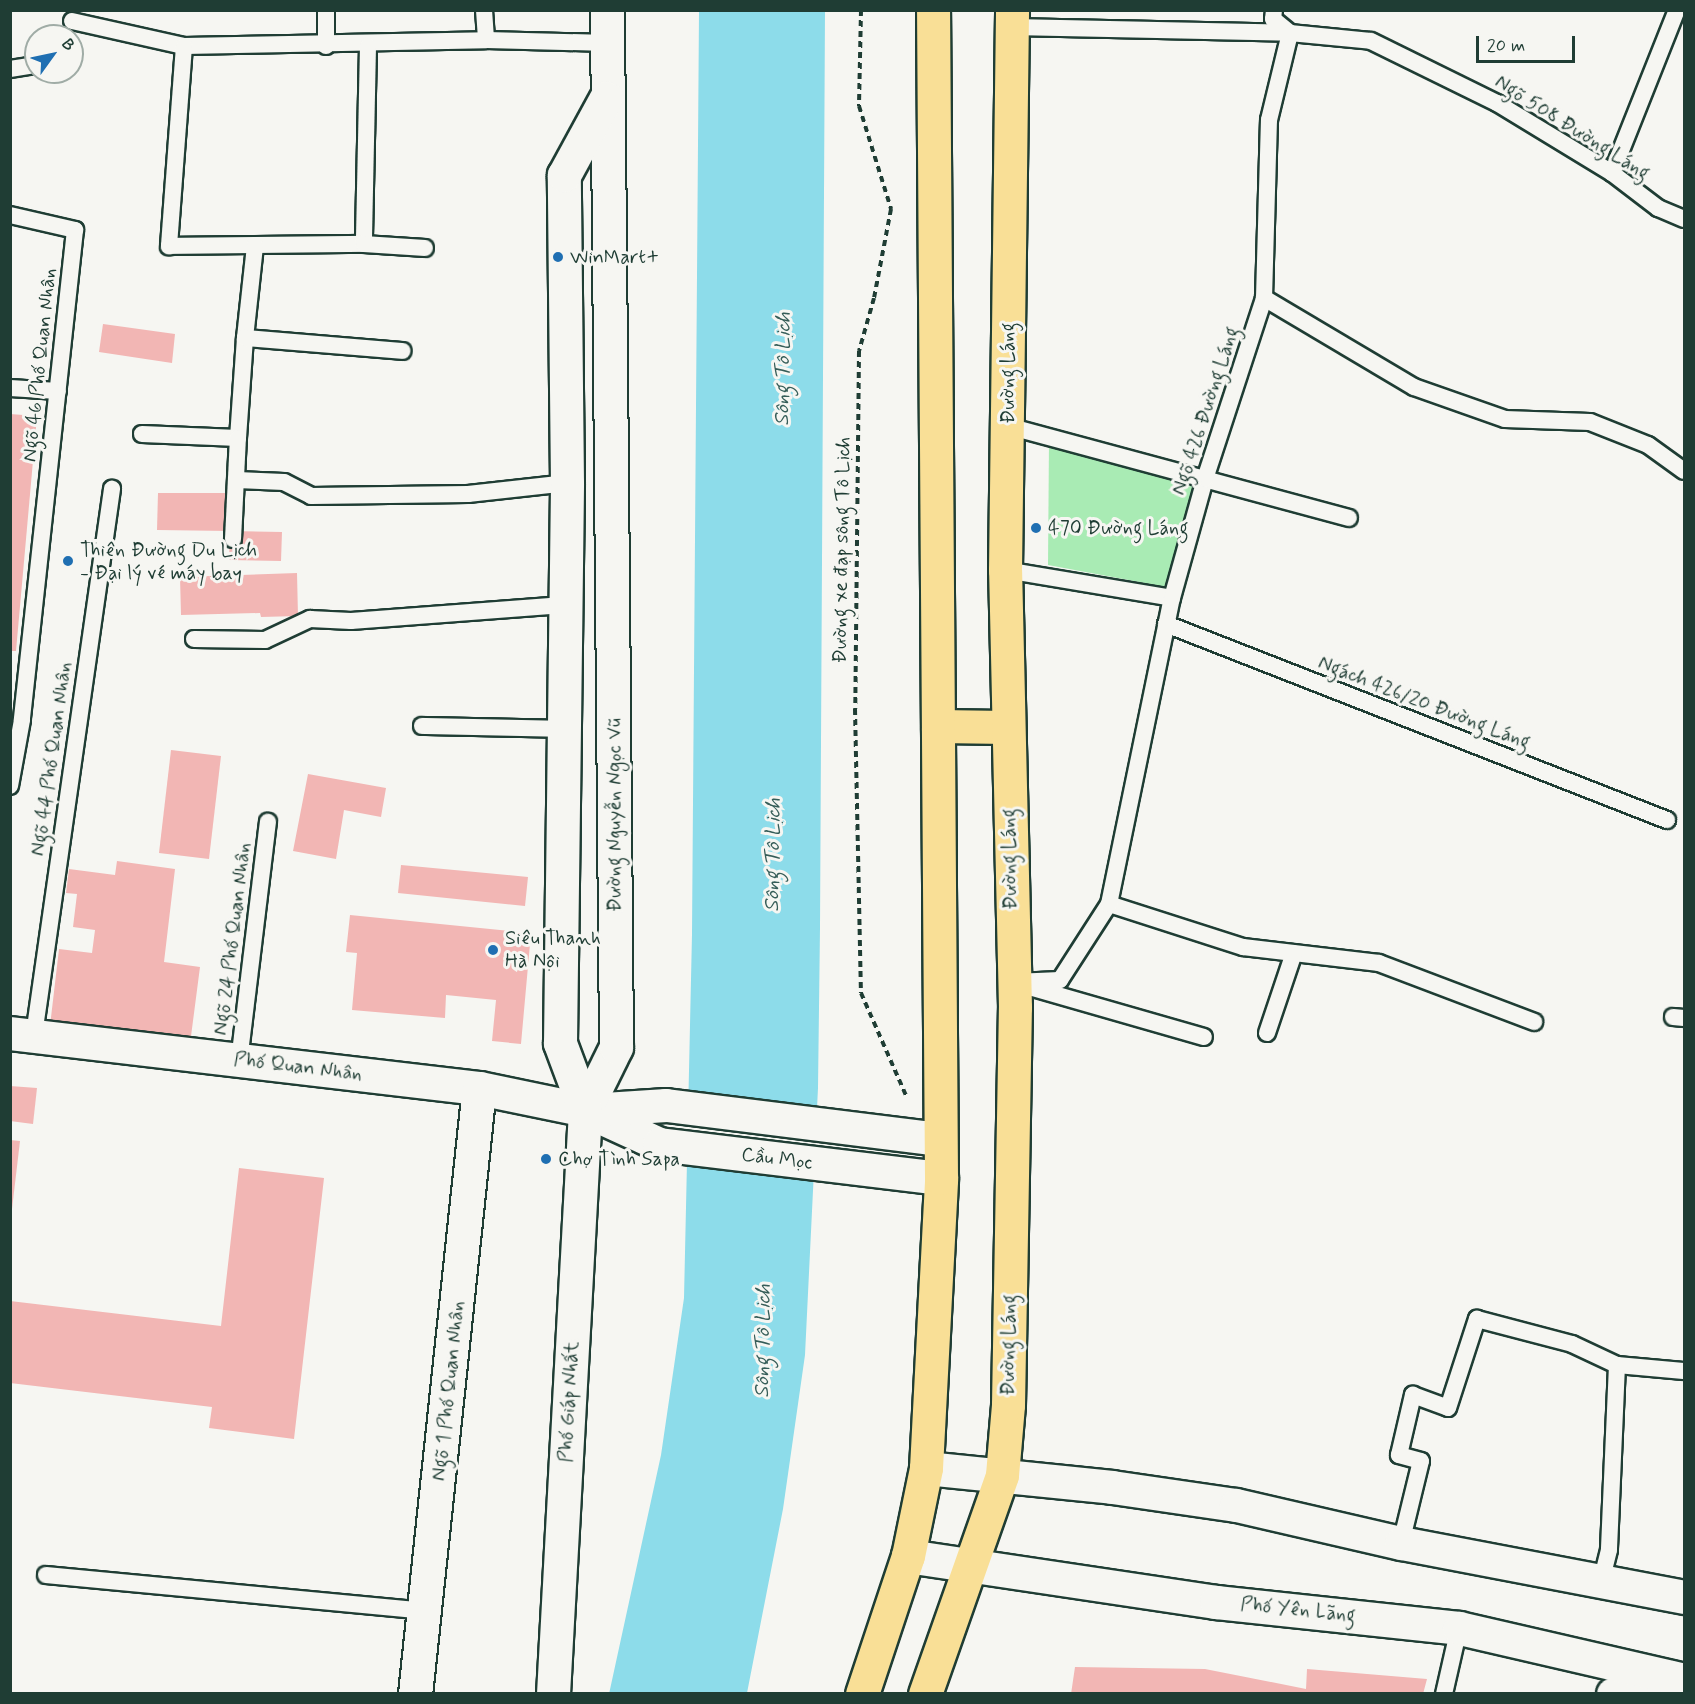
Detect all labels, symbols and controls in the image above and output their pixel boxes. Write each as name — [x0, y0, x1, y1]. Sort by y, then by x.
north arrow — [24, 24, 84, 84]
scale bar — [1479, 24, 1578, 62]
text: 20 m — [1487, 34, 1525, 58]
text: B — [56, 35, 79, 55]
street label: Ngõ 508 Đường Láng — [1490, 70, 1654, 186]
place label: WinMart+ — [570, 245, 659, 269]
marker: WinMart+ — [551, 250, 565, 264]
street label: Ngõ 46 Phố Quan Nhân — [18, 266, 62, 464]
water label: Sông Tô Lịch — [769, 313, 797, 425]
street label: Đường Láng — [996, 322, 1020, 424]
street label: Ngõ 426 Đường Láng — [1167, 323, 1245, 499]
street label: Đường xe đạp sông Tô Lịch — [828, 437, 856, 663]
place label: 470 Đường Láng — [1048, 516, 1189, 540]
marker: 470 Đường Láng — [1029, 521, 1043, 535]
place label: Thiên Đường Du Lịch - Đại lý vé máy bay — [80, 538, 256, 585]
marker: Thiên Đường Du Lịch - Đại lý vé máy bay — [61, 554, 75, 568]
street label: Ngách 426/20 Đường Láng — [1314, 651, 1534, 755]
street label: Ngõ 44 Phố Quan Nhân — [26, 660, 78, 858]
street label: Đường Nguyễn Ngọc Vũ — [603, 718, 627, 912]
water label: Sông Tô Lịch — [759, 799, 787, 911]
street label: Đường Láng — [997, 808, 1023, 910]
street label: Ngõ 24 Phố Quan Nhân — [209, 841, 257, 1037]
place label: Siêu Thanh Hà Nội — [505, 927, 601, 974]
marker: Siêu Thanh Hà Nội — [486, 943, 500, 957]
street label: Phố Quan Nhân — [232, 1047, 364, 1087]
street label: Cầu Mọc — [740, 1143, 814, 1175]
place label: Chợ Tình Sapa — [558, 1147, 680, 1171]
marker: Chợ Tình Sapa — [539, 1152, 553, 1166]
water label: Sông Tô Lịch — [749, 1285, 777, 1397]
street label: Đường Láng — [996, 1294, 1022, 1396]
street label: Ngõ 1 Phố Quan Nhân — [428, 1299, 470, 1483]
street label: Phố Giáp Nhất — [554, 1340, 584, 1464]
street label: Phố Yên Lãng — [1238, 1592, 1358, 1628]

